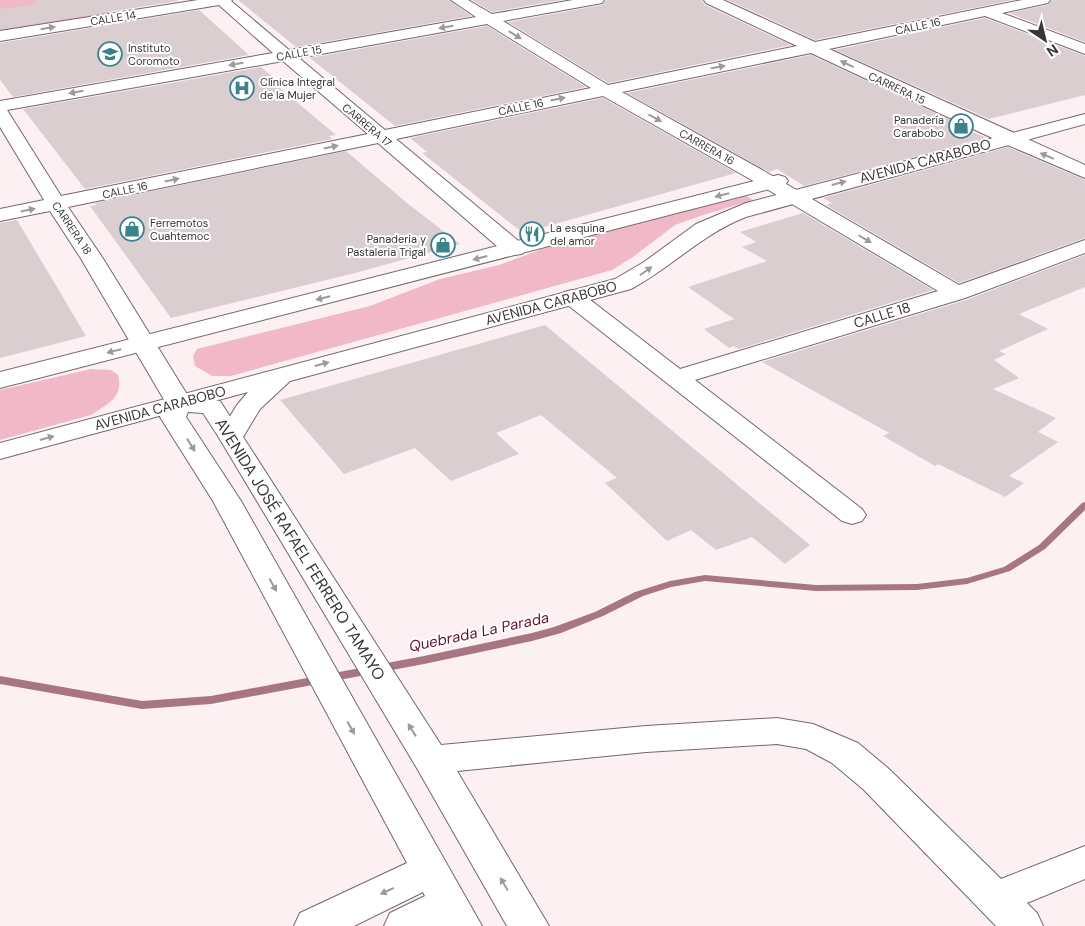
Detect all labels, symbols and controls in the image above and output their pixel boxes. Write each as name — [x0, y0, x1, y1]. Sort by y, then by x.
street label: CALLE 14 — [89, 7, 137, 29]
street label: CALLE 16 — [894, 14, 942, 38]
north arrow — [1020, 15, 1070, 65]
one-way arrow — [438, 23, 454, 31]
one-way arrow — [41, 24, 57, 32]
one-way arrow — [508, 30, 521, 39]
text: N — [1043, 40, 1062, 61]
school or university icon: Instituto Coromoto — [97, 41, 123, 67]
place label: Instituto Coromoto — [128, 41, 180, 68]
street label: CALLE 15 — [275, 42, 323, 64]
one-way arrow — [228, 60, 244, 68]
one-way arrow — [840, 60, 854, 68]
one-way arrow — [710, 62, 726, 70]
street label: CARRERA 15 — [866, 69, 928, 107]
hospital icon: Clínica Integral de la Mujer — [229, 75, 255, 101]
place label: Clínica Integral de la Mujer — [260, 75, 335, 102]
one-way arrow — [68, 89, 84, 97]
street label: CALLE 16 — [497, 95, 545, 119]
one-way arrow — [551, 95, 566, 103]
street label: CARRERA 17 — [339, 100, 395, 150]
one-way arrow — [648, 113, 661, 122]
place label: Panadería Carabobo — [893, 113, 944, 140]
shop icon: Panadería Carabobo — [948, 113, 974, 139]
street label: CARRERA 16 — [677, 126, 737, 168]
street label: AVENIDA CARABOBO — [857, 135, 993, 187]
one-way arrow — [323, 143, 339, 151]
one-way arrow — [1040, 151, 1054, 159]
one-way arrow — [164, 176, 179, 184]
street label: CALLE 16 — [101, 178, 149, 202]
one-way arrow — [832, 179, 847, 187]
one-way arrow — [715, 191, 730, 199]
street label: CARRERA 18 — [49, 199, 95, 257]
one-way arrow — [20, 205, 36, 213]
shop icon: Ferremotos Cuahtemoc — [119, 216, 145, 242]
place label: Ferremotos Cuahtemoc — [150, 216, 210, 243]
restaurant icon: La esquina del amor — [519, 221, 545, 247]
place label: La esquina del amor — [550, 221, 605, 248]
place label: Panaderia y Pastaleria Trigal — [347, 232, 426, 259]
shop icon: Panaderia y Pastaleria Trigal — [430, 232, 456, 258]
one-way arrow — [858, 234, 871, 243]
one-way arrow — [473, 254, 488, 262]
one-way arrow — [639, 267, 653, 276]
street label: AVENIDA CARABOBO — [483, 277, 619, 329]
one-way arrow — [315, 294, 330, 302]
street label: CALLE 18 — [851, 298, 913, 332]
one-way arrow — [107, 347, 122, 355]
one-way arrow — [315, 360, 330, 368]
street label: AVENIDA CARABOBO — [92, 382, 228, 434]
street label: AVENIDA JOSÉ RAFAEL FERRERO TAMAYO — [210, 414, 390, 684]
one-way arrow — [40, 434, 55, 442]
one-way arrow — [186, 439, 196, 452]
one-way arrow — [269, 578, 277, 593]
water label: Quebrada La Parada — [407, 607, 551, 657]
one-way arrow — [347, 720, 355, 735]
one-way arrow — [407, 723, 416, 736]
one-way arrow — [500, 878, 509, 891]
one-way arrow — [380, 888, 394, 896]

